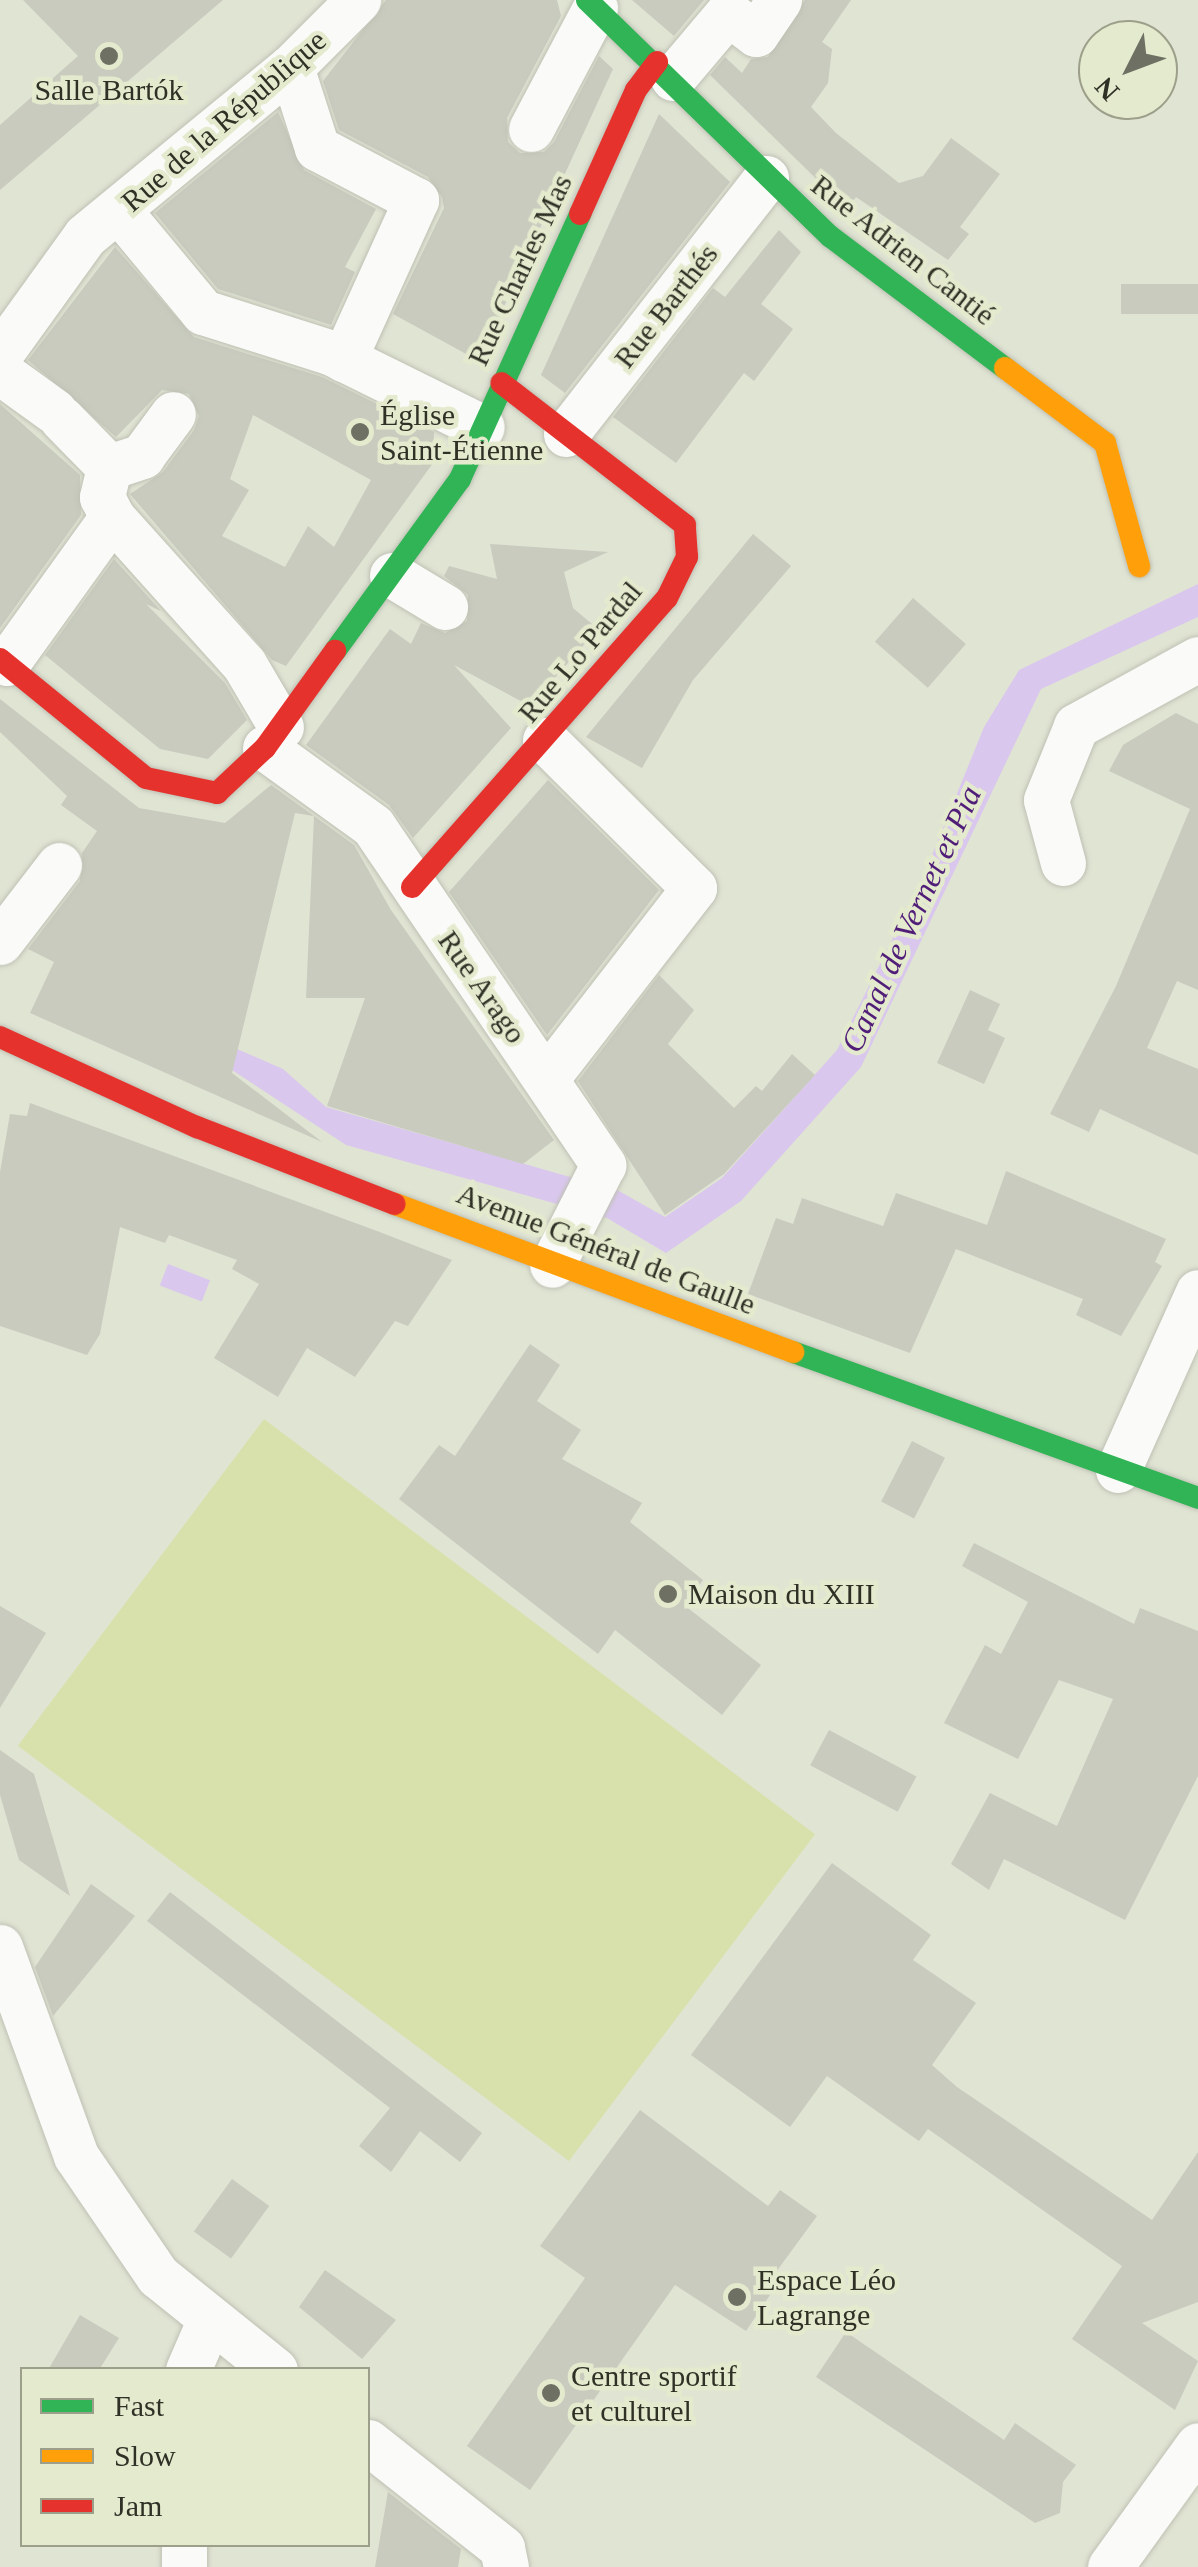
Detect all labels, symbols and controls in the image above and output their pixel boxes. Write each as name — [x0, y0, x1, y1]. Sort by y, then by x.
north arrow — [1078, 20, 1178, 120]
street label: Rue de la République — [114, 22, 334, 220]
marker: Salle Bartók — [98, 45, 120, 67]
text: N — [1089, 71, 1125, 107]
place label: Salle Bartók — [34, 72, 184, 108]
street label: Rue Adrien Cantié — [803, 167, 1003, 333]
street label: Rue Charles Mas — [460, 169, 580, 371]
street label: Rue Barthés — [606, 237, 726, 375]
place label: Église Saint-Étienne — [380, 397, 543, 468]
marker: Église Saint-Étienne — [349, 421, 371, 443]
street label: Rue Lo Pardal — [511, 574, 649, 730]
water label: Canal de Vernet et Pia — [832, 780, 990, 1058]
street label: Rue Arago — [430, 923, 534, 1051]
street label: Avenue Général de Gaulle — [452, 1175, 760, 1323]
place label: Maison du XIII — [688, 1576, 875, 1612]
marker: Maison du XIII — [657, 1583, 679, 1605]
place label: Espace Léo Lagrange — [757, 2262, 896, 2332]
marker: Espace Léo Lagrange — [726, 2286, 748, 2308]
place label: Centre sportif et culturel — [571, 2358, 737, 2428]
legend — [20, 2367, 370, 2547]
marker: Centre sportif et culturel — [540, 2382, 562, 2404]
text: Fast — [114, 2389, 164, 2422]
text: Slow — [114, 2439, 176, 2472]
text: Jam — [114, 2489, 162, 2522]

